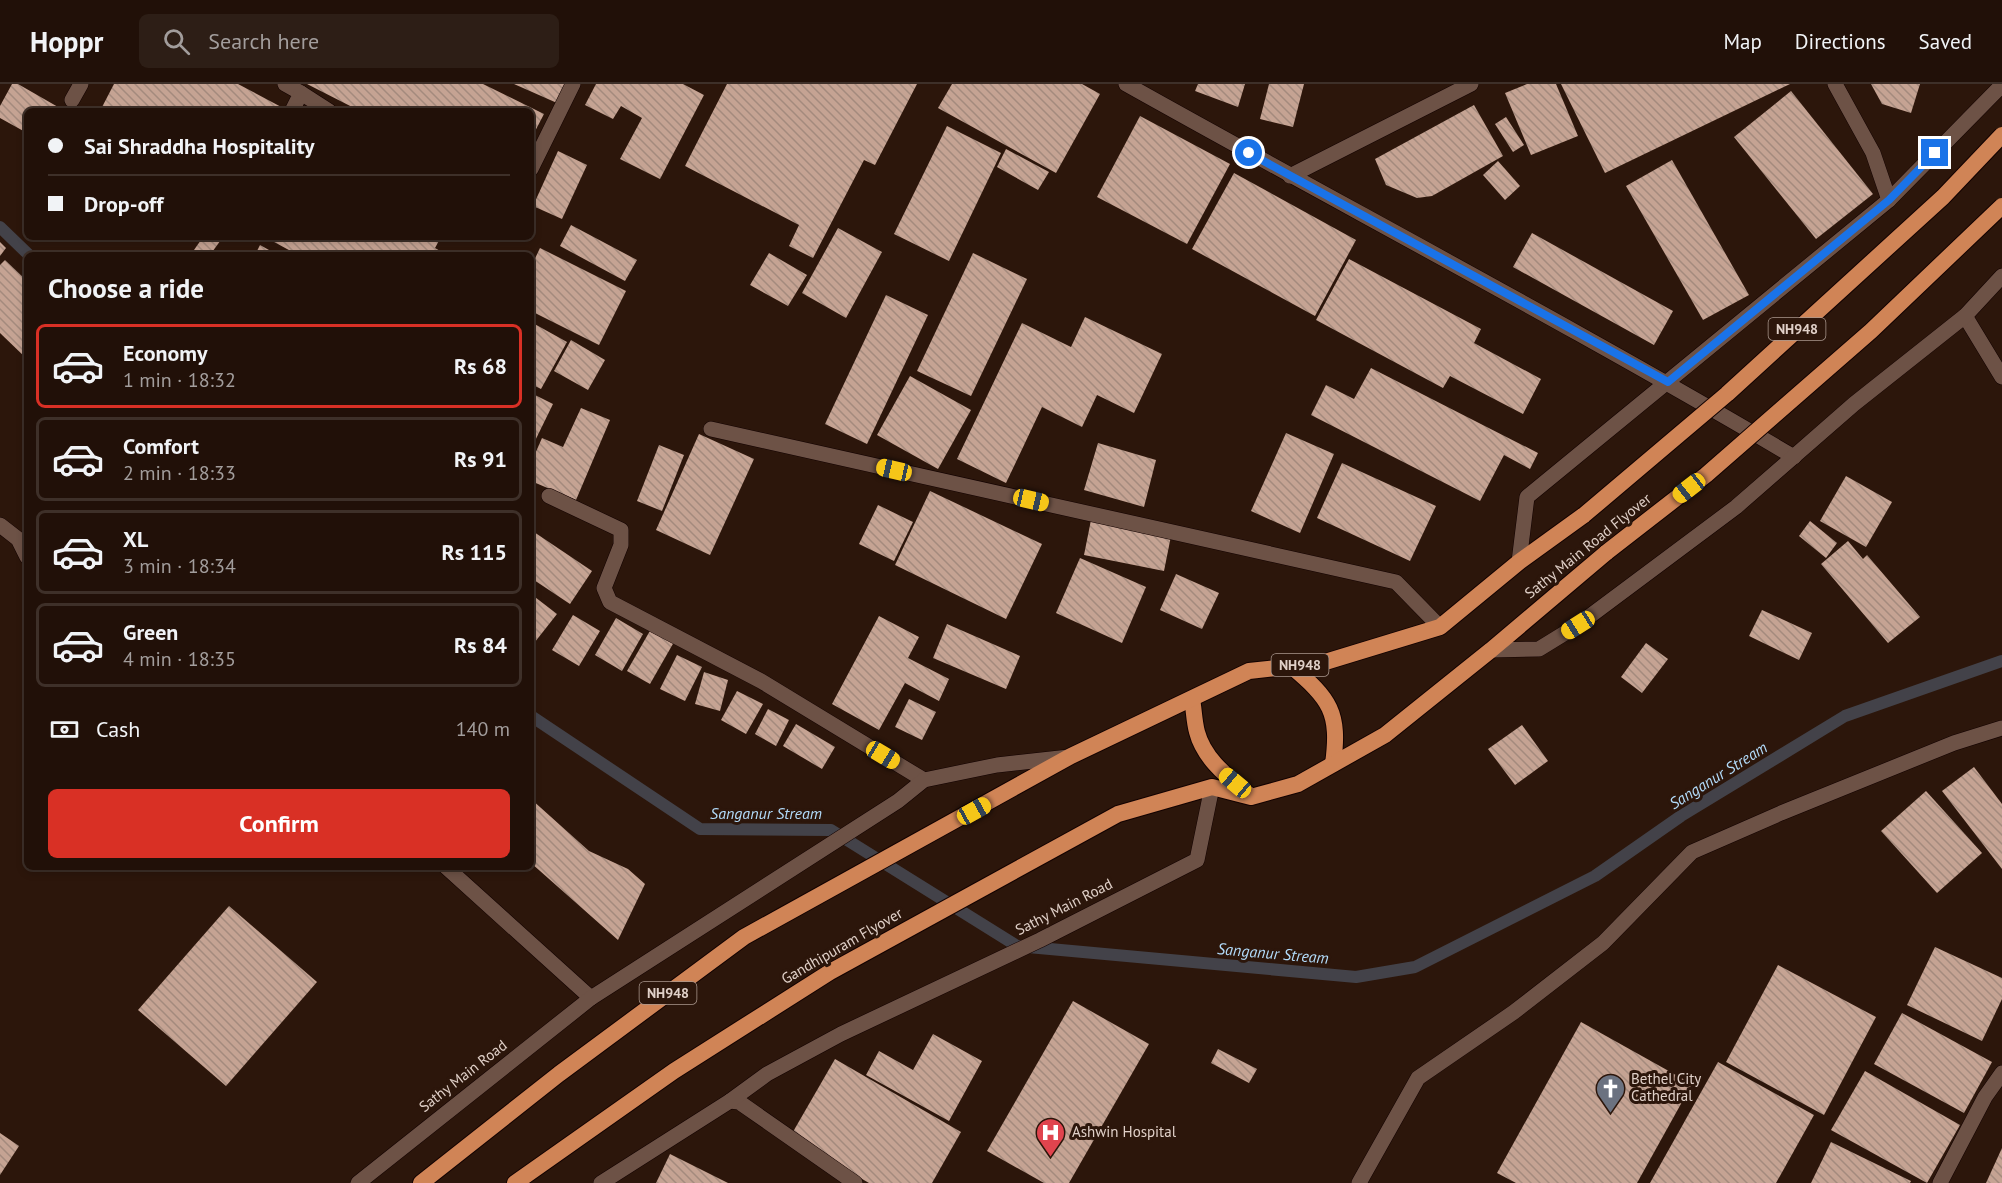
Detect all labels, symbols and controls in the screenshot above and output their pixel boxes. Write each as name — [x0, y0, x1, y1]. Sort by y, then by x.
search box — [139, 14, 559, 68]
text: Hoppr — [30, 23, 103, 60]
icon: search — [160, 25, 193, 58]
text: Search here — [208, 27, 319, 55]
text: Map — [1723, 28, 1762, 55]
text: Directions — [1795, 28, 1886, 55]
text: Saved — [1919, 28, 1972, 55]
text: Sai Shraddha Hospitality — [84, 132, 314, 160]
route start — [1235, 139, 1262, 166]
route end — [1921, 139, 1948, 166]
text: Drop-off — [84, 190, 163, 218]
text: Choose a ride — [48, 271, 204, 305]
road number: NH948 — [1768, 318, 1826, 340]
icon: car — [51, 339, 105, 393]
text: Economy — [123, 339, 207, 367]
text: Rs 68 — [454, 352, 507, 380]
text: 1 min · 18:32 — [123, 367, 236, 393]
icon: car — [51, 432, 105, 486]
text: Comfort — [123, 432, 199, 460]
text: Rs 91 — [454, 445, 507, 473]
car — [874, 457, 914, 483]
text: 2 min · 18:33 — [123, 460, 236, 486]
car — [1669, 470, 1709, 506]
car — [1011, 487, 1051, 513]
street label: Sathy Main Road Flyover — [1521, 489, 1655, 602]
icon: car — [51, 525, 105, 579]
text: XL — [123, 525, 148, 553]
text: Rs 115 — [441, 538, 507, 566]
text: 3 min · 18:34 — [123, 553, 236, 579]
car — [1558, 608, 1598, 642]
icon: car — [51, 618, 105, 672]
text: Green — [123, 618, 178, 646]
text: Rs 84 — [454, 631, 507, 659]
text: 4 min · 18:35 — [123, 646, 236, 672]
road number: NH948 — [1272, 654, 1328, 676]
icon: cash — [48, 713, 81, 746]
text: Cash — [96, 715, 140, 743]
text: 140 m — [456, 716, 510, 742]
water label: Sanganur Stream — [1665, 737, 1771, 813]
car — [863, 738, 903, 772]
car — [1215, 765, 1255, 801]
button: Confirm — [48, 789, 510, 858]
car — [954, 794, 994, 828]
water label: Sanganur Stream — [710, 803, 822, 823]
street label: Sathy Main Road — [1012, 874, 1116, 939]
street label: Gandhipuram Flyover — [778, 903, 906, 988]
water label: Sanganur Stream — [1216, 938, 1330, 968]
road number: NH948 — [640, 982, 696, 1004]
street label: Sathy Main Road — [415, 1035, 510, 1116]
place label: Bethel City Cathedral — [1631, 1069, 1701, 1105]
church icon: Bethel City Cathedral — [1594, 1072, 1626, 1114]
hospital icon: Ashwin Hospital — [1035, 1116, 1067, 1158]
place label: Ashwin Hospital — [1072, 1122, 1177, 1141]

